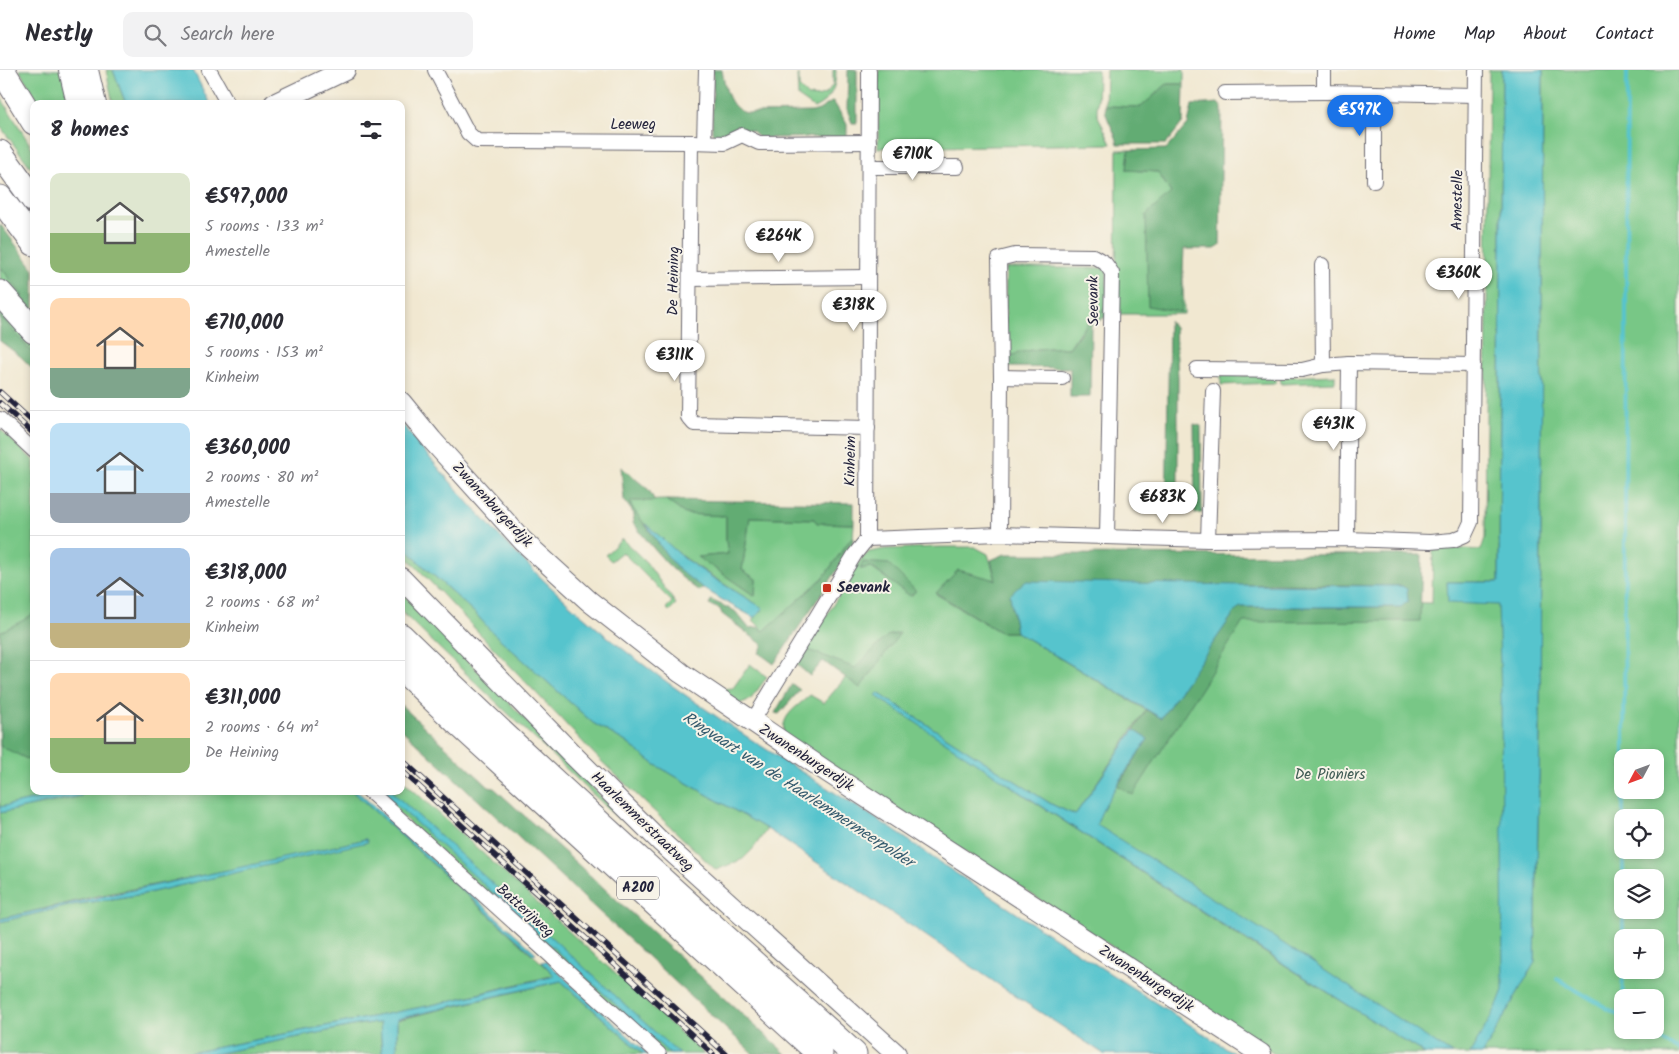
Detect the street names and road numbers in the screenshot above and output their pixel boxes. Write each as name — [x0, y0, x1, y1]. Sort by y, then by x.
street label: Leeweg — [610, 113, 656, 137]
street label: Amestelle — [1445, 169, 1471, 231]
street label: De Heining — [661, 246, 687, 316]
street label: Seevank — [1082, 275, 1106, 326]
street label: Kinheim — [839, 435, 863, 487]
street label: Zwanenburgerdijk — [446, 457, 539, 554]
street label: Zwanenburgerdijk — [753, 718, 859, 799]
street label: Haarlemmerstraatweg — [585, 766, 699, 878]
road number: A200 — [617, 876, 659, 900]
street label: Batterijweg — [490, 878, 560, 944]
street label: Zwanenburgerdijk — [1093, 939, 1199, 1020]

